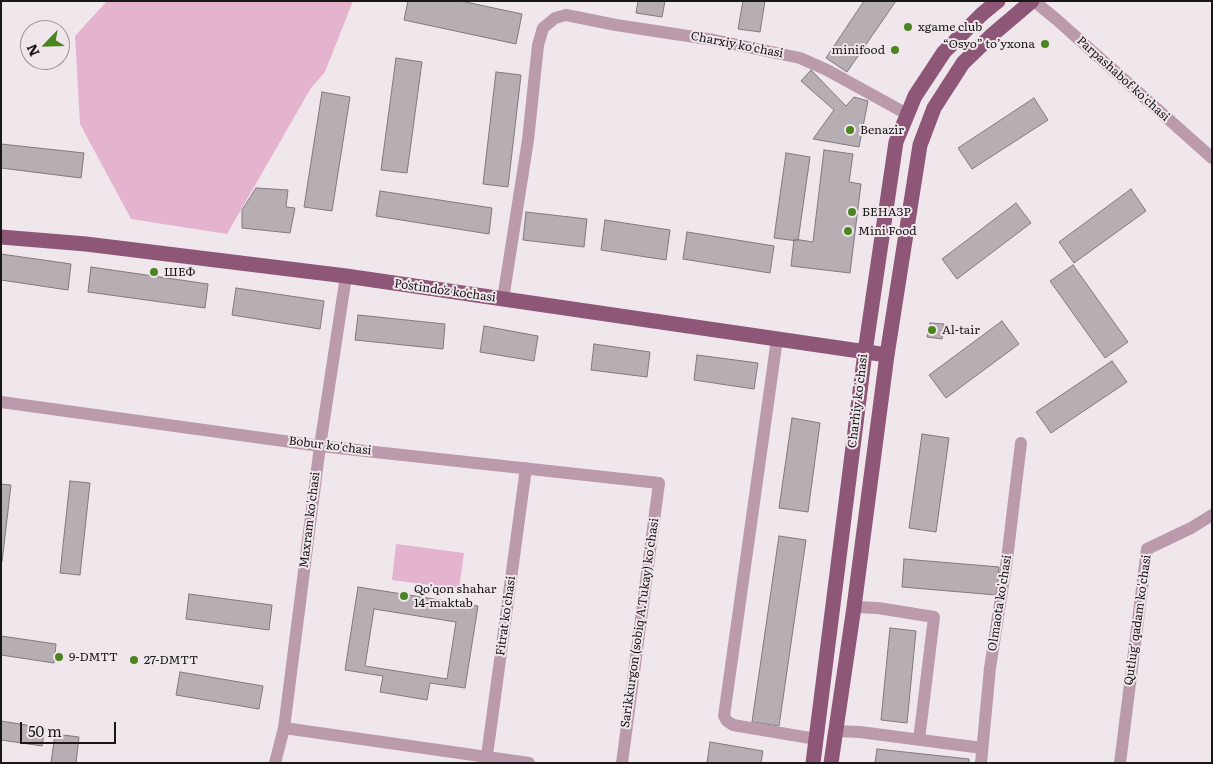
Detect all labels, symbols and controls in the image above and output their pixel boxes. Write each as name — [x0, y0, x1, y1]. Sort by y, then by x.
north arrow — [20, 20, 70, 70]
place label: xgame club — [918, 20, 982, 34]
marker: xgame club — [902, 21, 914, 33]
street label: Charxiy ko'chasi — [690, 29, 784, 61]
street label: Parpashabof ko'chasi — [1074, 34, 1172, 124]
place label: “Osyo” to’yxona — [943, 37, 1035, 51]
marker: “Osyo” to’yxona — [1039, 38, 1051, 50]
text: N — [21, 41, 44, 60]
place label: minifood — [831, 43, 885, 57]
marker: minifood — [889, 44, 901, 56]
place label: Benazir — [860, 123, 904, 137]
marker: Benazir — [844, 124, 856, 136]
place label: БЕНАЗР — [862, 205, 911, 219]
marker: БЕНАЗР — [846, 206, 858, 218]
place label: Mini Food — [858, 224, 917, 238]
marker: Mini Food — [842, 225, 854, 237]
place label: ШЕФ — [164, 265, 195, 279]
marker: ШЕФ — [148, 266, 160, 278]
street label: Poʻstindoʻz koʻchasi — [393, 277, 497, 305]
place label: Al-tair — [942, 323, 980, 337]
marker: Al-tair — [926, 324, 938, 336]
street label: Charhiy ko'chasi — [845, 353, 871, 449]
street label: Bobur ko'chasi — [288, 434, 372, 458]
street label: Maxram ko'chasi — [297, 471, 323, 569]
street label: Sarikkurgon (sobiq A.Tukay) ko'chasi — [618, 517, 662, 729]
street label: Olmaota ko'chasi — [985, 554, 1015, 652]
street label: Qutlug' qadam ko'chasi — [1122, 554, 1154, 686]
street label: Fitrat ko'chasi — [493, 575, 519, 657]
place label: Qo'qon shahar 14-maktab — [414, 582, 496, 610]
marker: Qo'qon shahar 14-maktab — [398, 590, 410, 602]
place label: 9-DMTT — [69, 650, 118, 664]
marker: 9-DMTT — [53, 651, 65, 663]
place label: 27-DMTT — [144, 653, 198, 667]
marker: 27-DMTT — [128, 654, 140, 666]
scale bar — [22, 712, 119, 744]
text: 50 m — [28, 719, 62, 742]

